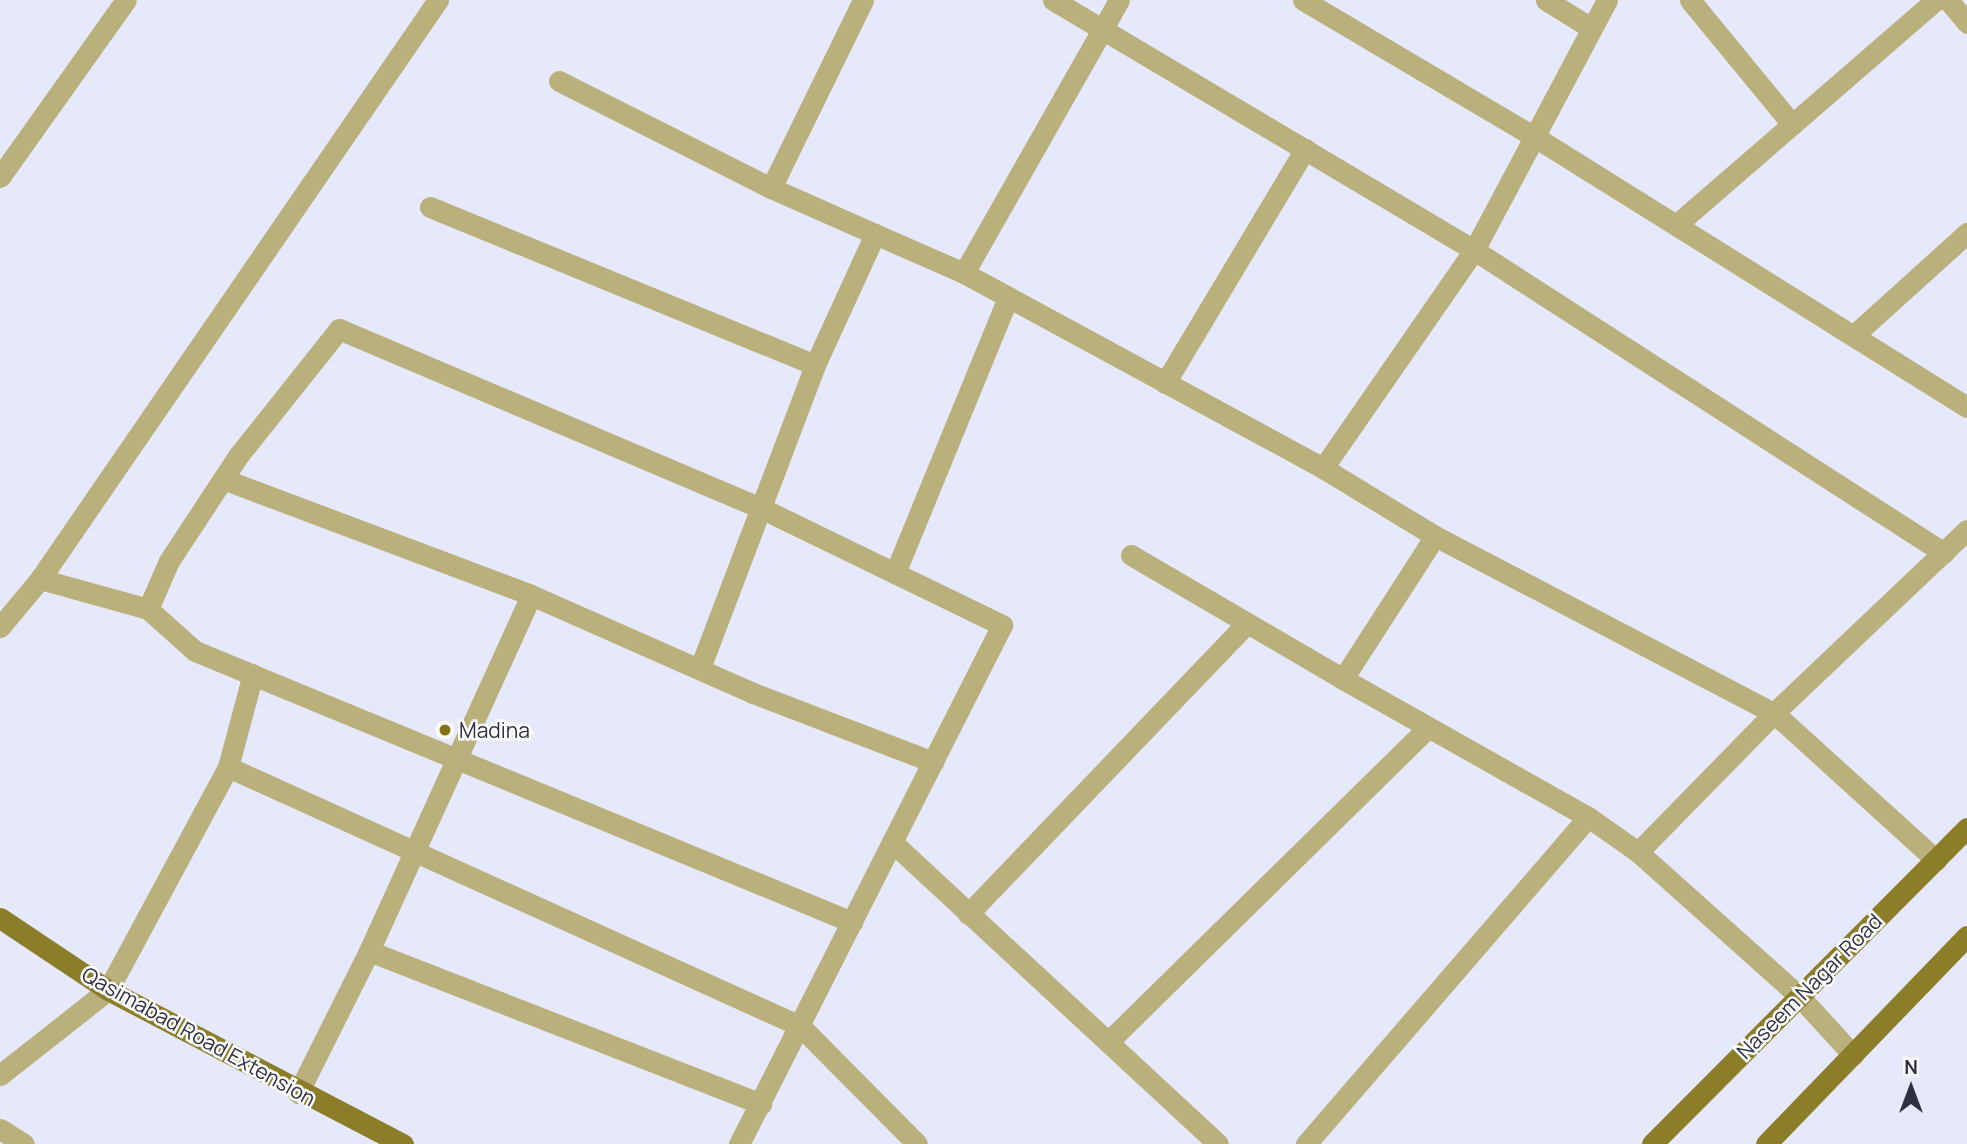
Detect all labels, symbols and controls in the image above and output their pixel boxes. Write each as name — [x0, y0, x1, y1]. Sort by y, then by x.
place label: Madina — [459, 717, 530, 743]
marker: Madina — [437, 722, 453, 738]
street label: Naseem Nagar Road — [1731, 908, 1887, 1064]
street label: Qasimabad Road Extension — [78, 961, 320, 1111]
north arrow — [1876, 1053, 1946, 1123]
text: N — [1904, 1054, 1918, 1080]

